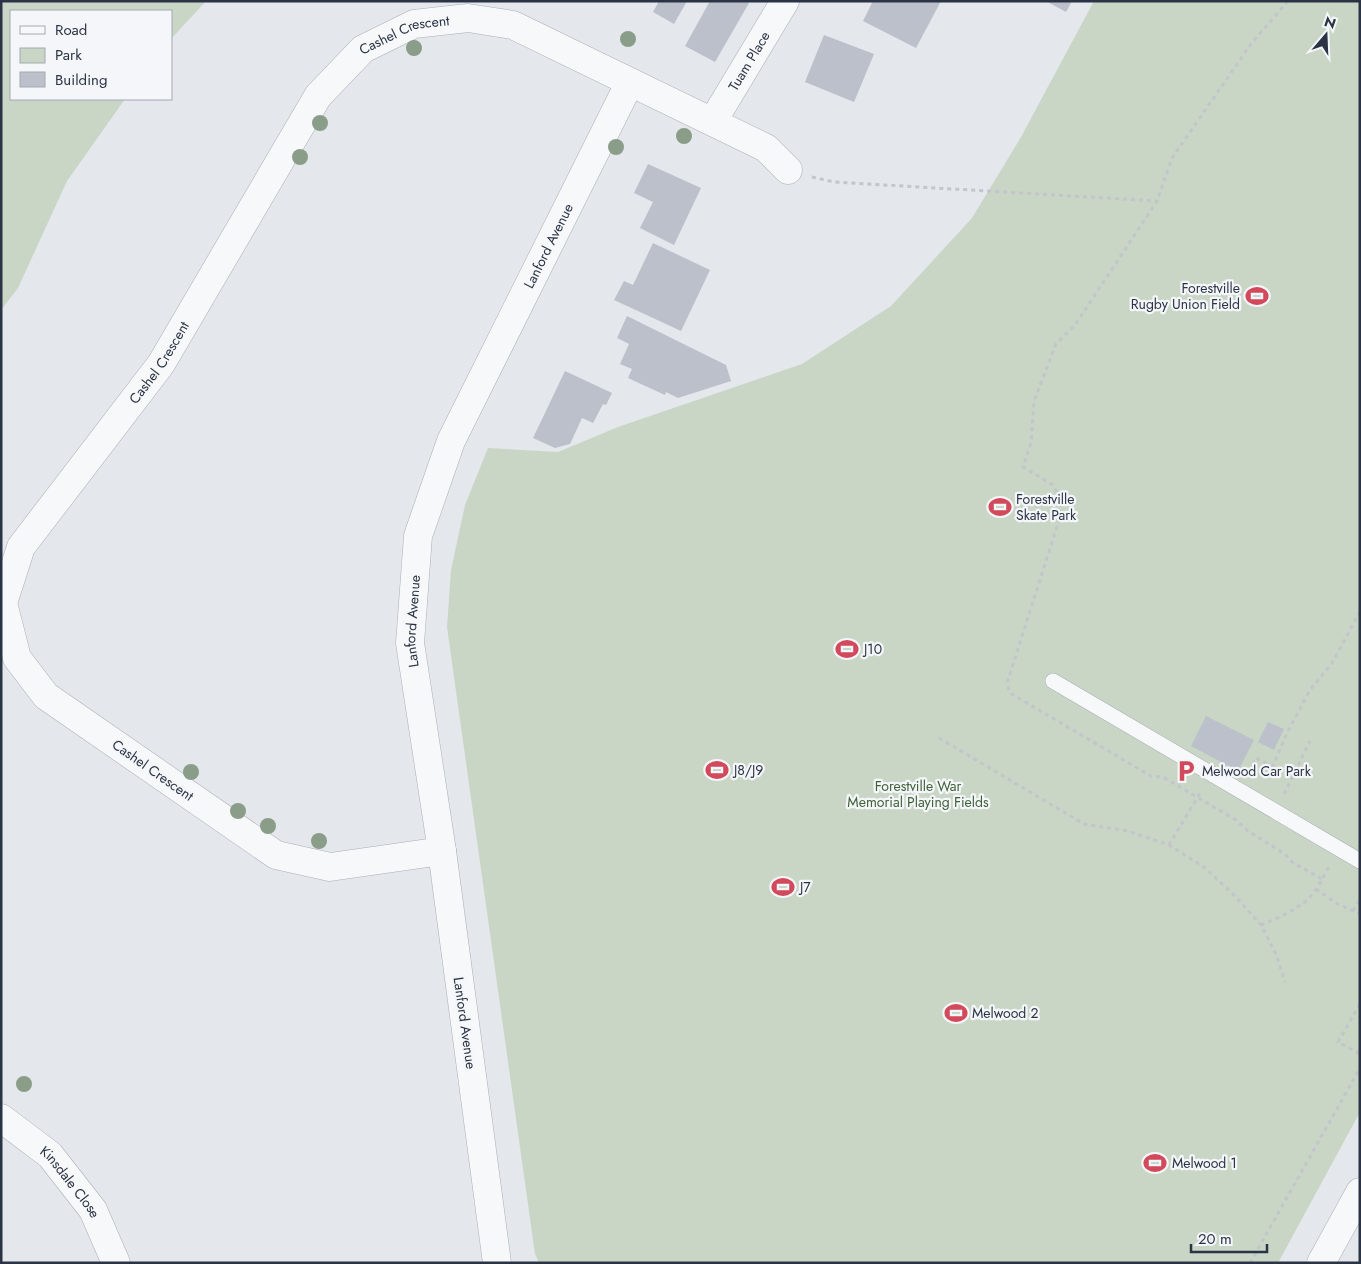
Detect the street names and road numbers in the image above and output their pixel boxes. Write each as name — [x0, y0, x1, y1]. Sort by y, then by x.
street label: Cashel Crescent — [356, 10, 451, 59]
street label: Tuam Place — [723, 27, 775, 94]
street label: Lanford Avenue — [519, 200, 578, 292]
street label: Cashel Crescent — [124, 317, 194, 408]
street label: Lanford Avenue — [400, 574, 425, 669]
street label: Cashel Crescent — [108, 734, 198, 806]
street label: Lanford Avenue — [449, 976, 481, 1070]
street label: Kinsdale Close — [36, 1141, 105, 1221]

